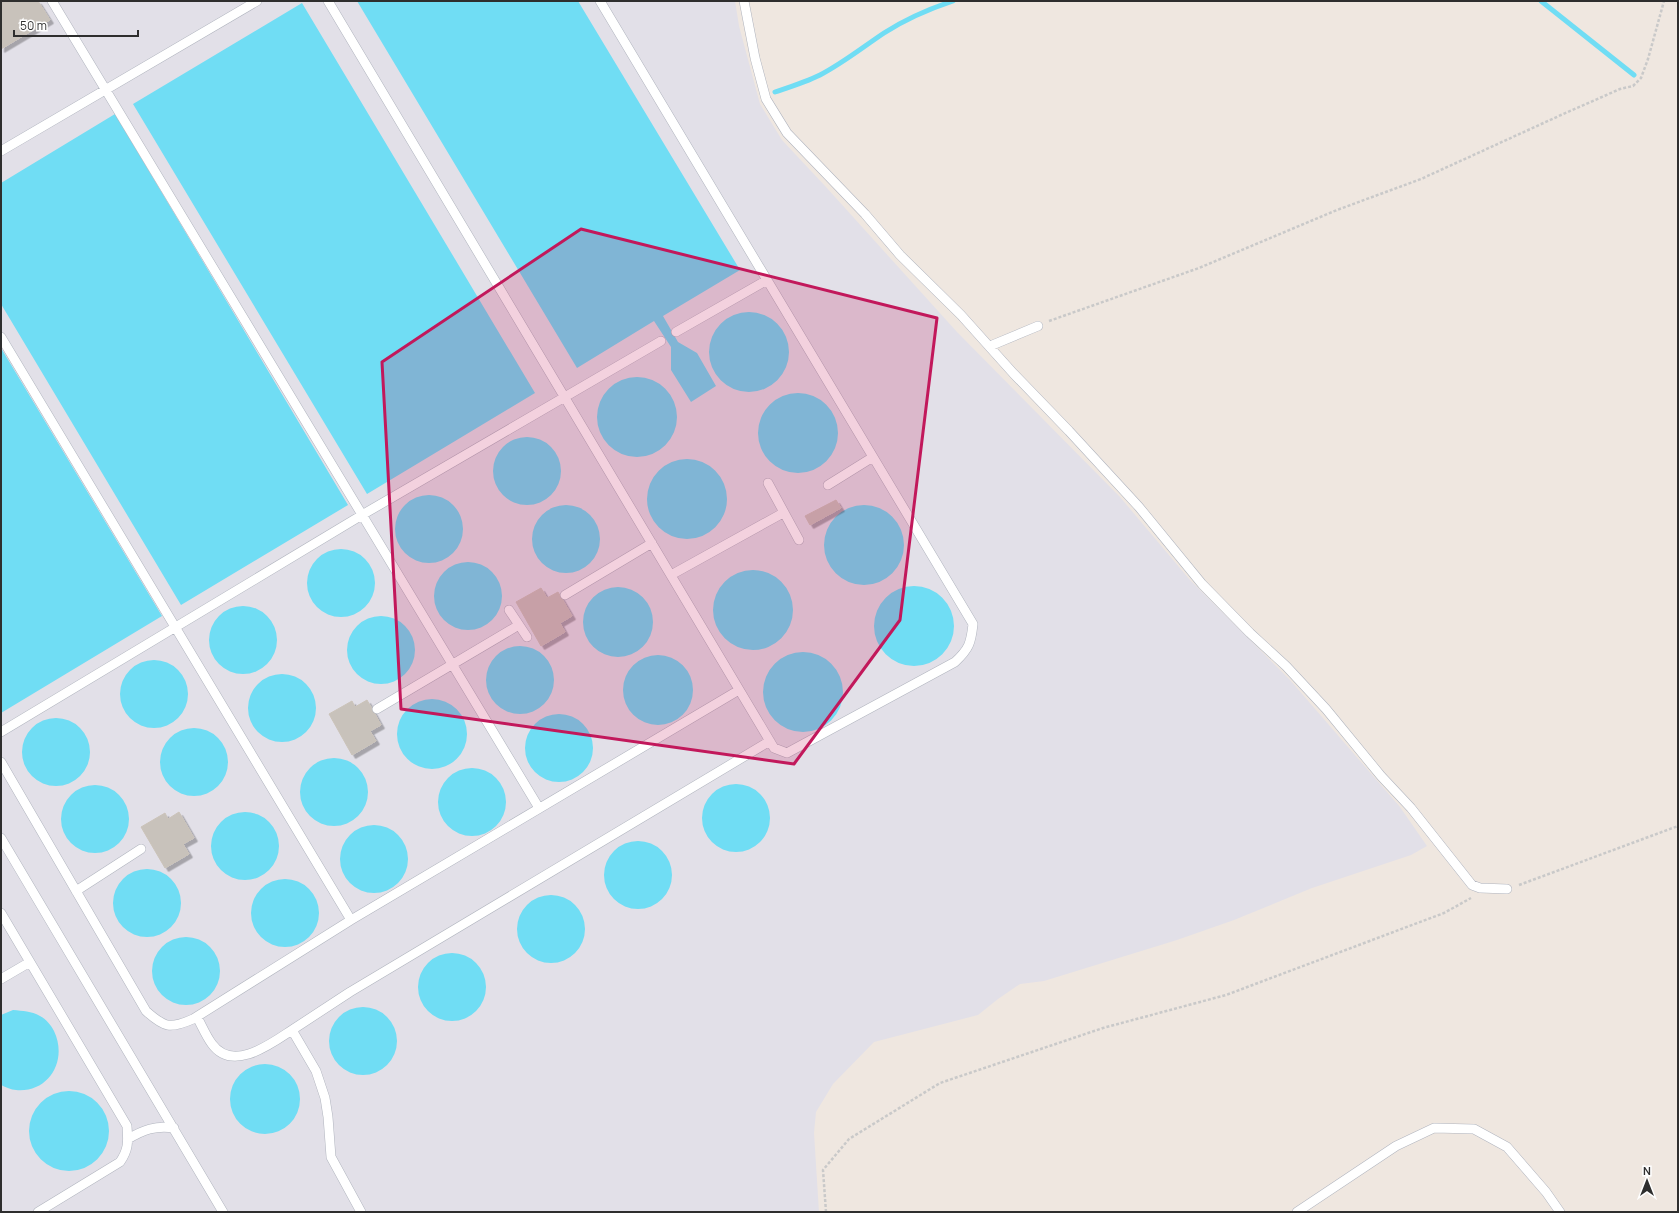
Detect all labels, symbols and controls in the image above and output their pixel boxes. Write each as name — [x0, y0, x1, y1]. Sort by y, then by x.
scale bar — [14, 12, 138, 38]
text: 50 m — [20, 17, 47, 34]
north arrow — [1627, 1161, 1667, 1201]
text: N — [1643, 1163, 1651, 1178]

